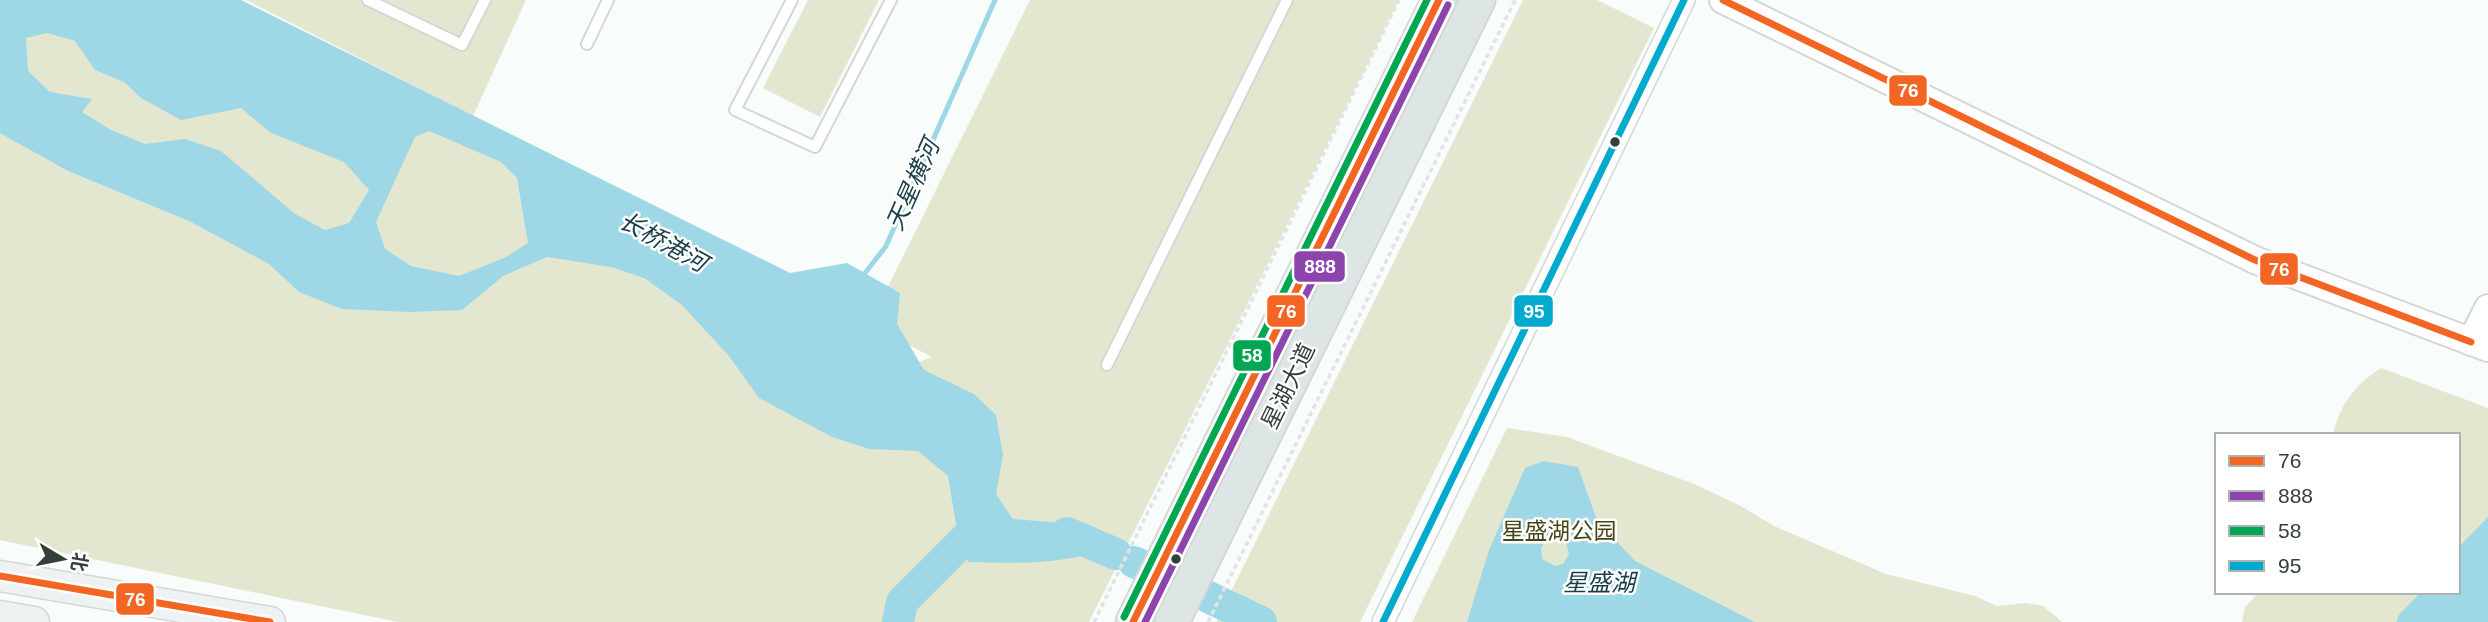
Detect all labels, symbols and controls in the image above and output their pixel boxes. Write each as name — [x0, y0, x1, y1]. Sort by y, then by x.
line badge: 76 — [1888, 74, 1928, 107]
text: 76 — [1897, 80, 1919, 101]
water label: 天星横河 — [881, 132, 946, 234]
unlabelled marker — [1608, 135, 1622, 149]
water label: 长桥港河 — [615, 206, 715, 279]
line badge: 888 — [1293, 250, 1346, 283]
line badge: 76 — [2259, 252, 2299, 286]
text: 888 — [1304, 256, 1336, 277]
text: 76 — [2268, 259, 2290, 280]
line badge: 76 — [1266, 294, 1306, 328]
line badge: 95 — [1513, 294, 1554, 328]
text: 76 — [1275, 301, 1297, 322]
text: 95 — [1523, 301, 1545, 322]
line badge: 58 — [1232, 339, 1272, 372]
street label: 星湖大道 — [1256, 339, 1320, 433]
text: 58 — [1241, 345, 1263, 366]
legend — [2215, 433, 2460, 594]
text: 76 — [2278, 449, 2301, 472]
text: 888 — [2278, 484, 2313, 507]
park label: 星盛湖公园 — [1502, 518, 1617, 544]
text: 58 — [2278, 519, 2301, 542]
north arrow — [28, 524, 98, 594]
text: 北 — [67, 551, 91, 573]
unlabelled marker — [1169, 552, 1183, 566]
text: 95 — [2278, 554, 2301, 577]
water label: 星盛湖 — [1563, 569, 1639, 596]
line badge: 76 — [115, 582, 155, 616]
text: 76 — [124, 589, 146, 610]

